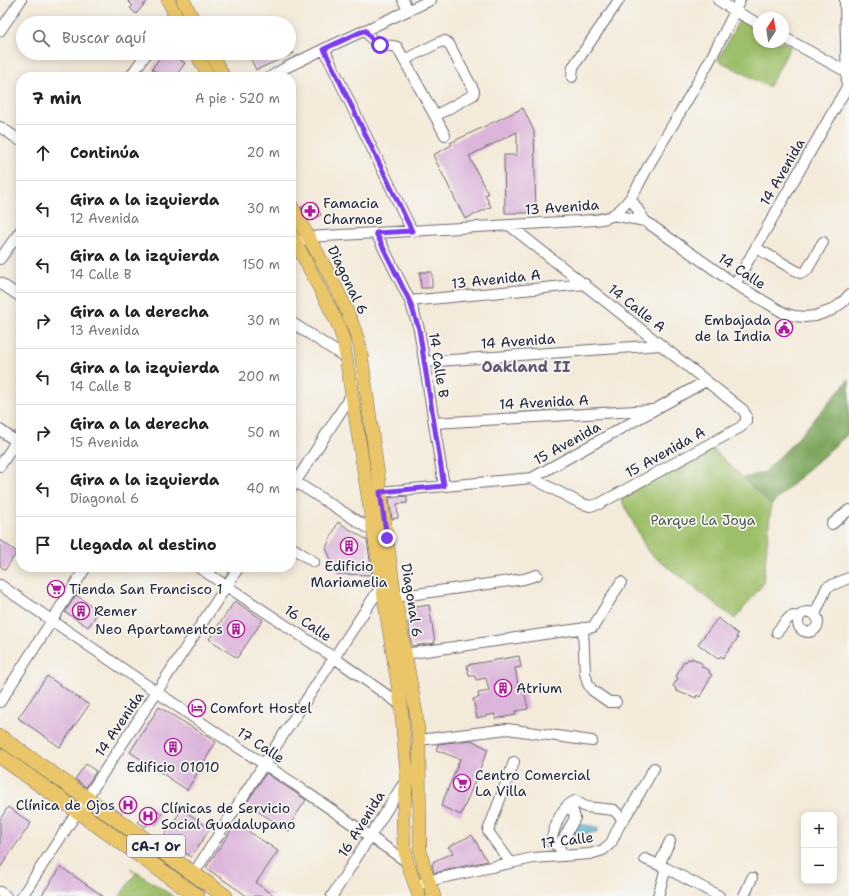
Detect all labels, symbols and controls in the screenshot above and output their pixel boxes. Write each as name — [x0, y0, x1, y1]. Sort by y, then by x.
north arrow — [753, 12, 789, 48]
search box — [16, 16, 296, 60]
icon: search — [30, 27, 52, 49]
text: Buscar aquí — [62, 28, 146, 48]
route start — [371, 36, 389, 54]
text: 7 min — [32, 87, 82, 109]
text: A pie · 520 m — [195, 90, 280, 107]
street label: 14 Avenida — [756, 135, 809, 209]
icon: ahead — [32, 142, 54, 164]
text: Continúa — [70, 143, 139, 163]
text: 20 m — [247, 144, 280, 161]
text: Gira a la izquierda — [70, 190, 219, 210]
place label: Famacia Charmoe — [323, 194, 383, 228]
street label: 13 Avenida — [524, 195, 600, 219]
icon: left — [32, 198, 54, 220]
text: 30 m — [246, 200, 280, 217]
pharmacy icon: Famacia Charmoe — [300, 201, 320, 221]
text: 12 Avenida — [70, 210, 139, 227]
street label: Diagonal 6 — [324, 243, 372, 317]
text: Gira a la izquierda — [70, 246, 219, 266]
street label: 14 Calle — [715, 249, 769, 293]
icon: left — [32, 254, 54, 276]
text: 150 m — [242, 256, 280, 273]
street label: 13 Avenida A — [451, 265, 541, 293]
text: 14 Calle B — [70, 266, 131, 283]
street label: 14 Calle A — [605, 280, 669, 336]
text: Gira a la derecha — [70, 302, 209, 322]
icon: right — [32, 310, 54, 332]
place label: Embajada de la India — [695, 311, 771, 345]
text: 30 m — [246, 312, 280, 329]
public building icon: Embajada de la India — [774, 318, 794, 338]
text: 13 Avenida — [70, 322, 139, 339]
street label: 14 Avenida — [480, 329, 556, 353]
street label: 14 Calle B — [425, 331, 453, 399]
district label: Oakland II — [481, 357, 571, 377]
text: Gira a la izquierda — [70, 358, 219, 378]
icon: left — [32, 366, 54, 388]
text: 200 m — [238, 368, 280, 385]
text: 14 Calle B — [70, 378, 131, 395]
street label: 14 Avenida A — [499, 391, 589, 413]
text: Gira a la derecha — [70, 414, 209, 434]
street label: 15 Avenida — [530, 417, 604, 469]
icon: right — [32, 422, 54, 444]
street label: 15 Avenida A — [622, 423, 708, 481]
text: 50 m — [247, 424, 280, 441]
text: 15 Avenida — [70, 434, 139, 451]
text: Gira a la izquierda — [70, 470, 219, 490]
icon: left — [32, 478, 54, 500]
text: 40 m — [246, 480, 280, 497]
text: Diagonal 6 — [70, 490, 139, 507]
park label: Parque La Joya — [651, 511, 756, 529]
route end — [378, 529, 396, 547]
icon: arrive — [32, 534, 54, 556]
text: Llegada al destino — [70, 535, 217, 555]
building icon: Edificio Mariamelia — [339, 536, 359, 556]
place label: Edificio Mariamelia — [311, 557, 388, 591]
street label: Diagonal 6 — [397, 562, 427, 638]
supermarket icon: Tienda San Francisco 1 — [46, 579, 66, 599]
place label: Tienda San Francisco 1 — [69, 580, 223, 598]
building icon: Remer — [71, 601, 91, 621]
street label: 16 Calle — [281, 601, 335, 645]
place label: Remer — [94, 602, 138, 620]
building icon: Neo Apartamentos — [226, 619, 246, 639]
place label: Neo Apartamentos — [95, 620, 223, 638]
building icon: Atrium — [493, 678, 513, 698]
place label: Atrium — [516, 679, 562, 697]
street label: 14 Avenida — [91, 688, 147, 760]
hotel icon: Comfort Hostel — [187, 698, 207, 718]
place label: Comfort Hostel — [210, 699, 312, 717]
street label: 17 Calle — [234, 723, 288, 767]
building icon: Edificio 01010 — [163, 737, 183, 757]
place label: Edificio 01010 — [126, 758, 220, 776]
place label: Centro Comercial La Villa — [475, 766, 591, 800]
supermarket icon: Centro Comercial La Villa — [452, 773, 472, 793]
street label: 16 Avenida — [334, 787, 389, 860]
hospital icon: Clínica de Ojos — [118, 795, 138, 815]
place label: Clínica de Ojos — [16, 796, 115, 814]
place label: Clínicas de Servicio Social Guadalupano — [161, 799, 295, 833]
hospital icon: Clínicas de Servicio Social Guadalupano — [138, 806, 158, 826]
map controls — [801, 812, 837, 884]
button: + — [801, 812, 837, 848]
street label: 17 Calle — [540, 828, 594, 852]
road number: CA-1 Or — [127, 835, 185, 857]
button: − — [801, 848, 837, 884]

